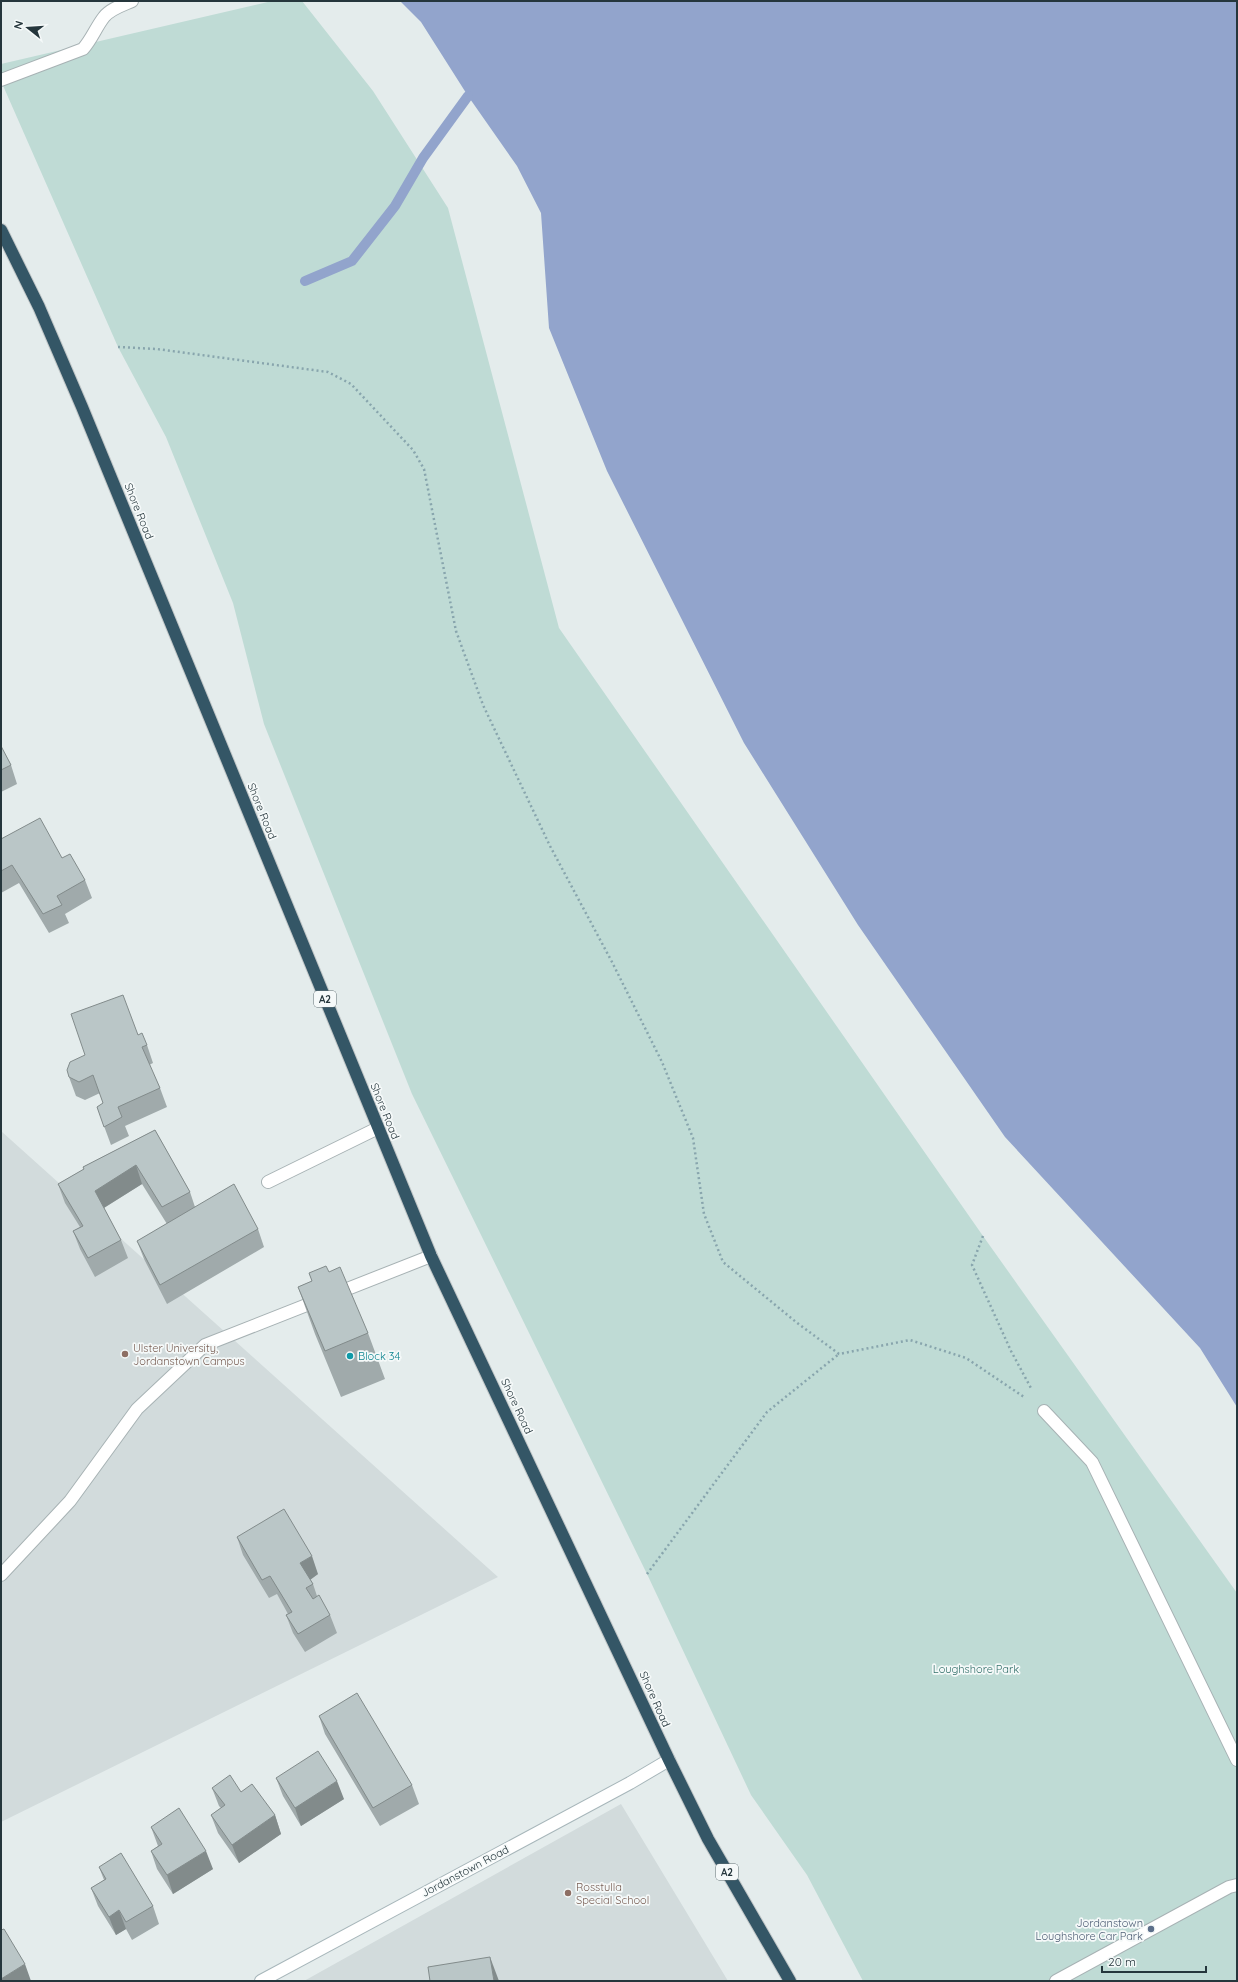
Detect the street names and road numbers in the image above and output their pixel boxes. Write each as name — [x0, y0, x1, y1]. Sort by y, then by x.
street label: Shore Road — [121, 481, 157, 541]
street label: Shore Road — [244, 781, 280, 841]
road number: A2 — [314, 991, 336, 1007]
street label: Shore Road — [367, 1081, 403, 1141]
street label: Shore Road — [498, 1376, 536, 1436]
street label: Shore Road — [636, 1669, 674, 1729]
street label: Jordanstown Road — [419, 1842, 511, 1900]
road number: A2 — [716, 1864, 738, 1880]

